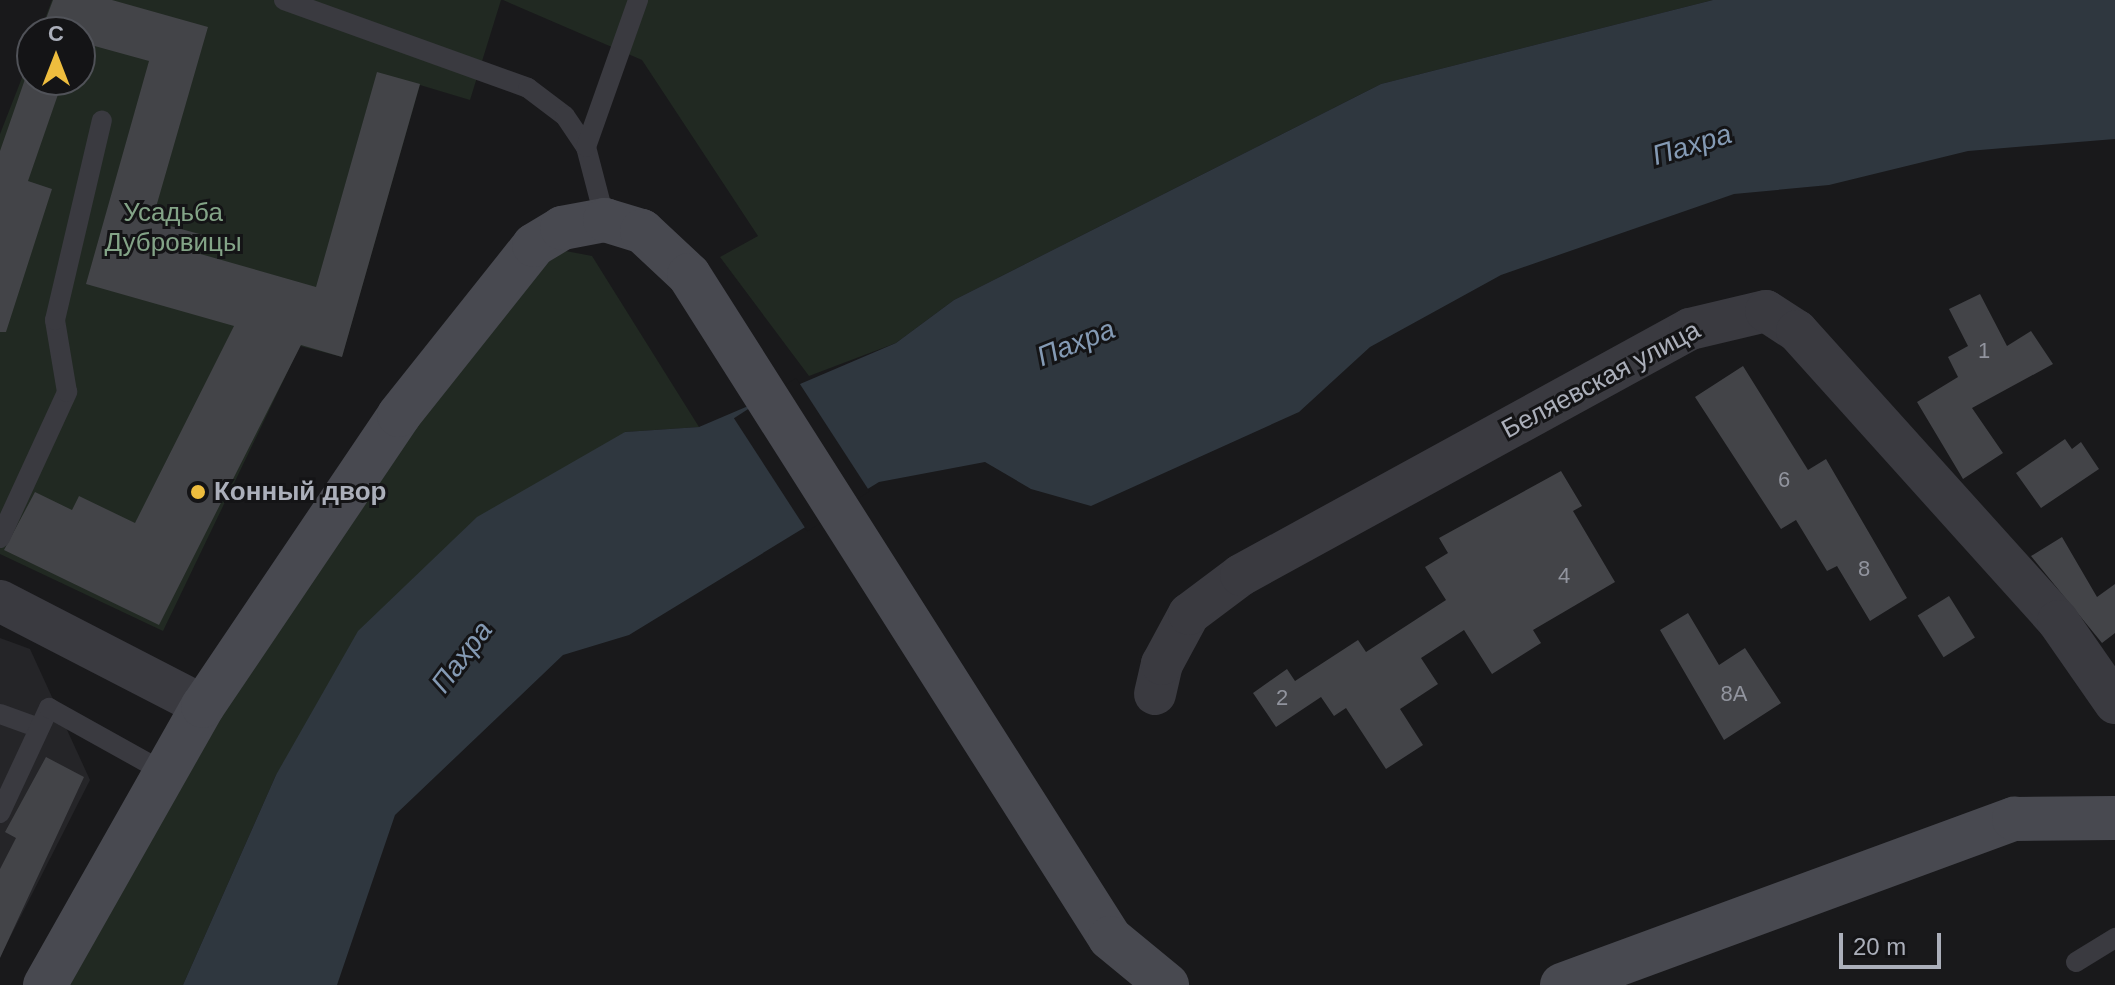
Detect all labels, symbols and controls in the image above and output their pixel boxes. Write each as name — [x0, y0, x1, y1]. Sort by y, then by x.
north arrow — [16, 16, 96, 96]
text: С — [48, 21, 64, 46]
water label: Пахра — [1648, 117, 1736, 173]
park label: Усадьба Дубровицы — [104, 197, 242, 258]
water label: Пахра — [1032, 312, 1120, 374]
street label: Беляевская улица — [1497, 315, 1705, 445]
house number: 1 — [1978, 338, 1990, 364]
house number: 6 — [1778, 467, 1790, 493]
place label: Конный двор — [214, 476, 386, 508]
marker: Конный двор — [189, 483, 207, 501]
house number: 8 — [1858, 556, 1870, 582]
house number: 4 — [1558, 563, 1570, 589]
water label: Пахра — [424, 615, 500, 699]
house number: 8А — [1721, 681, 1747, 707]
house number: 2 — [1276, 685, 1288, 711]
scale bar — [1843, 917, 1945, 967]
text: 20 m — [1853, 933, 1906, 960]

